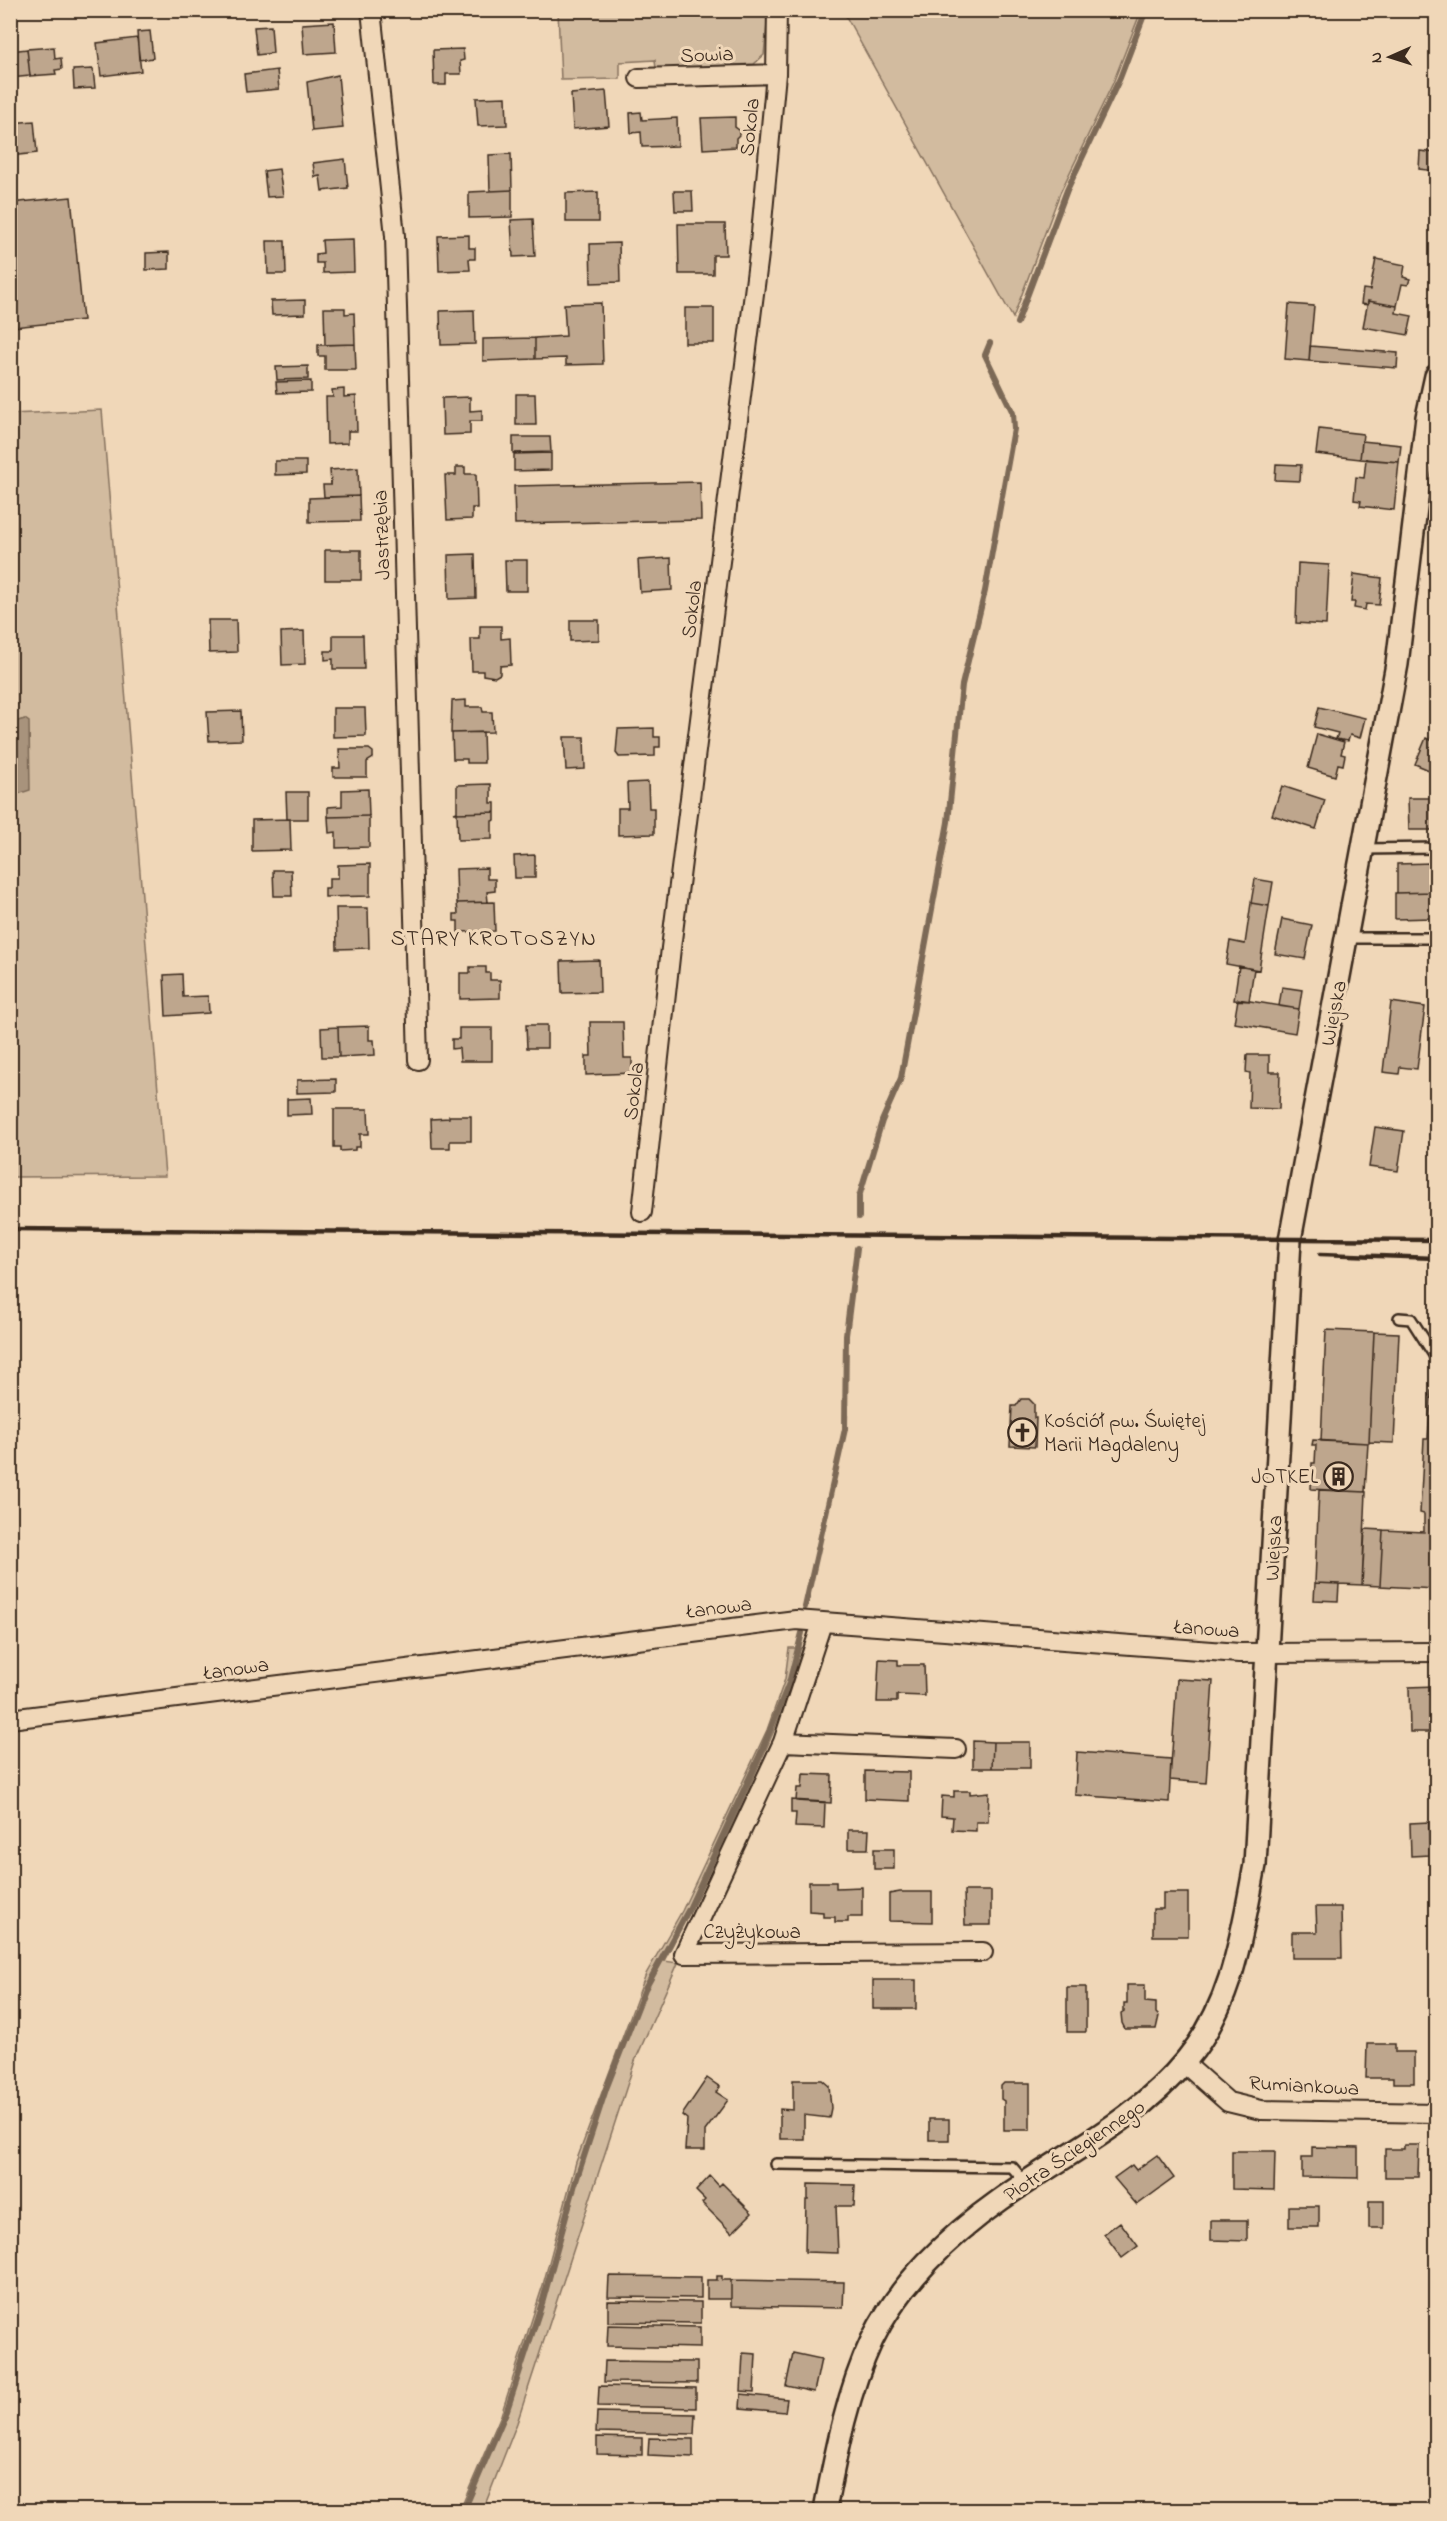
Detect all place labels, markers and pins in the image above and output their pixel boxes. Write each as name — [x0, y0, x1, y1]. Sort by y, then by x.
place label: Kościół pw. Świętej Marii Magdaleny — [1044, 1407, 1206, 1463]
church icon: Kościół pw. Świętej Marii Magdaleny — [1007, 1416, 1039, 1448]
building icon: JOTKEL — [1323, 1460, 1355, 1492]
place label: JOTKEL — [1251, 1463, 1318, 1493]

